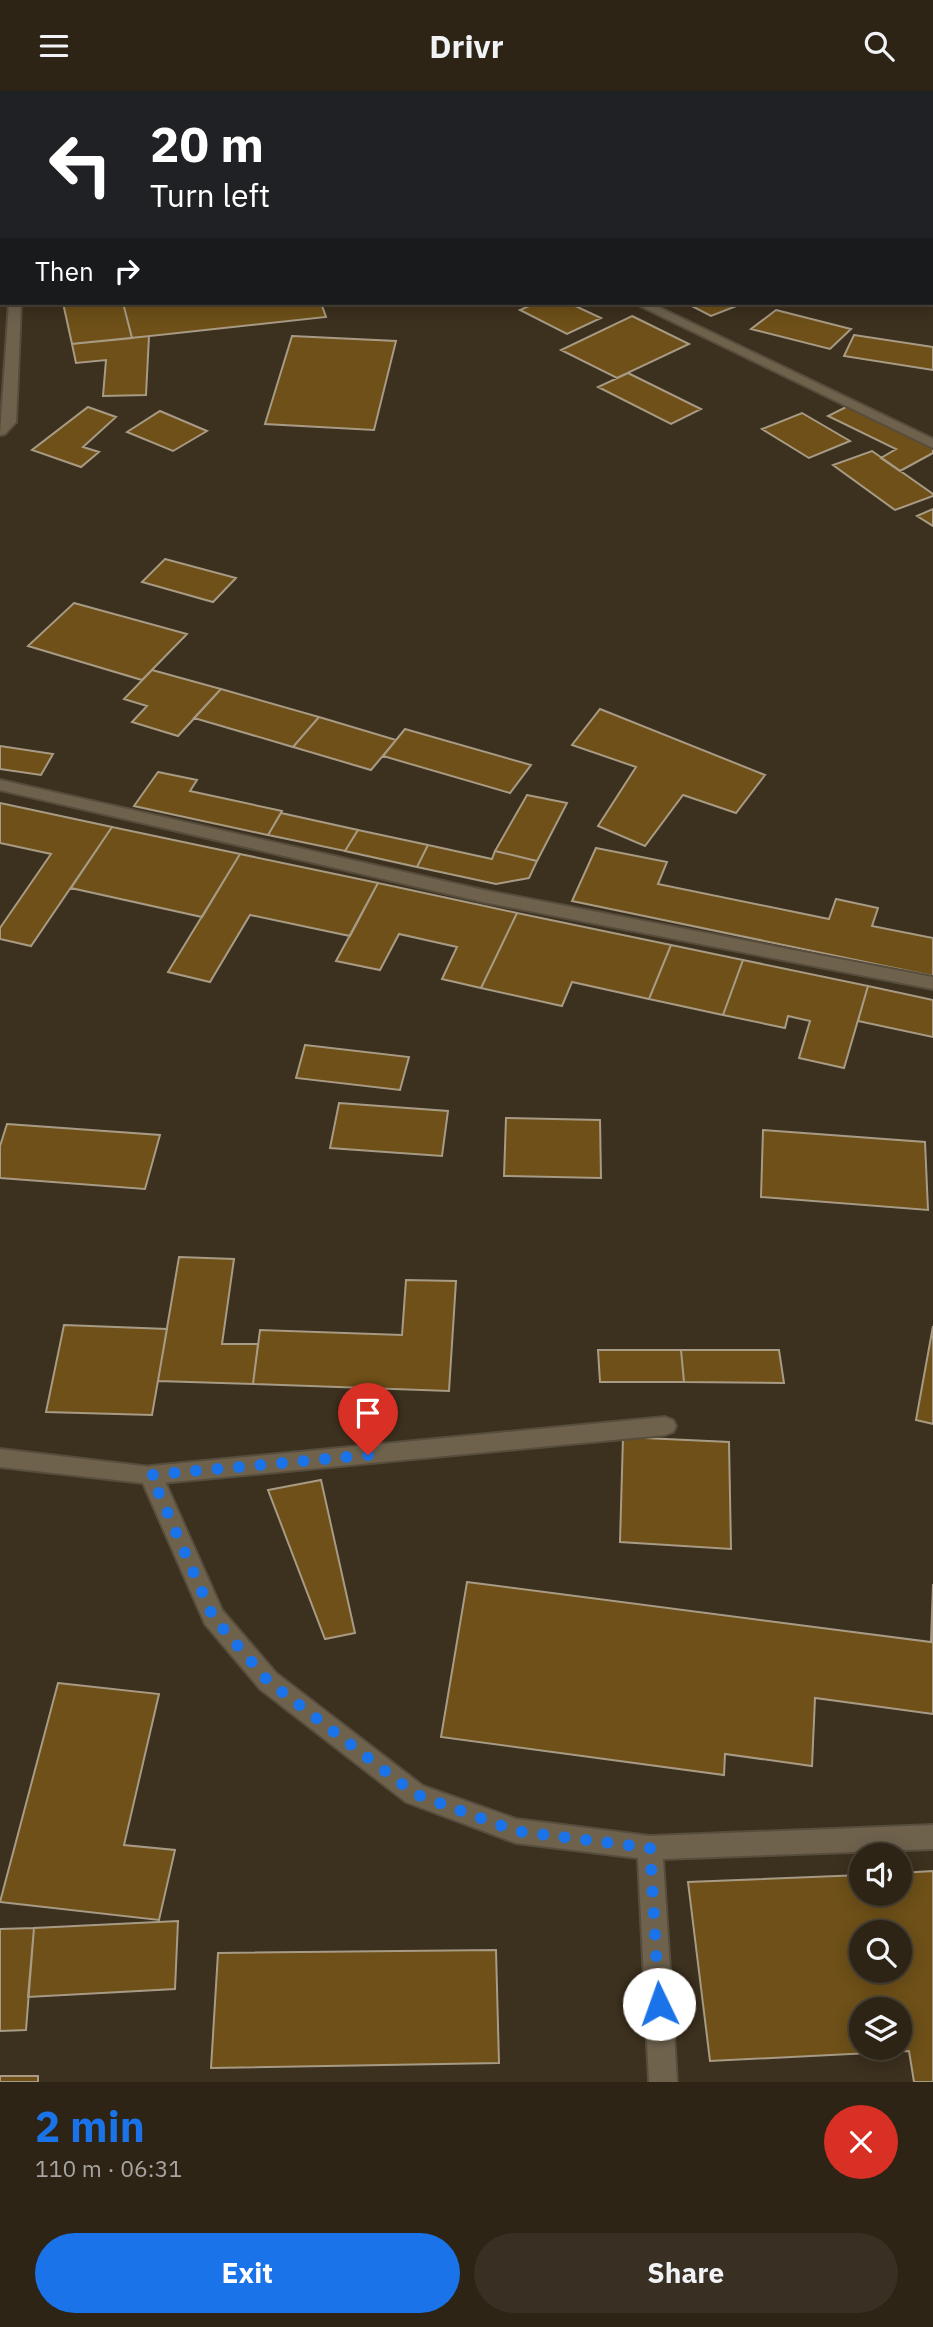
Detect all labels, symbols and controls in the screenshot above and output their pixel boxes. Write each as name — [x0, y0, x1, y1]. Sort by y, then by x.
text: Drivr — [429, 25, 504, 67]
icon: menu — [35, 27, 73, 65]
icon: search — [860, 27, 898, 65]
text: 20 m — [150, 112, 264, 175]
icon: left — [35, 119, 126, 210]
text: Turn left — [150, 174, 270, 216]
icon: right — [108, 252, 146, 290]
text: Then — [35, 254, 94, 288]
pin — [338, 1383, 398, 1455]
icon: arrive — [349, 1394, 387, 1432]
map controls — [849, 1843, 912, 2060]
button: sound — [849, 1843, 912, 1906]
button: search — [849, 1920, 912, 1983]
position arrow — [622, 1967, 696, 2041]
button: layers — [849, 1997, 912, 2060]
text: 2 min — [35, 2099, 145, 2154]
button: close — [824, 2105, 898, 2179]
text: 110 m · 06:31 — [35, 2153, 182, 2183]
button: Exit — [35, 2233, 460, 2313]
button: Share — [474, 2233, 898, 2313]

